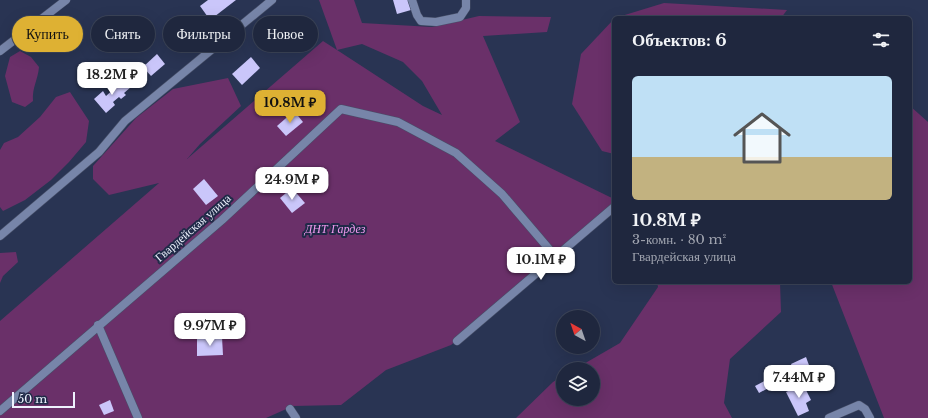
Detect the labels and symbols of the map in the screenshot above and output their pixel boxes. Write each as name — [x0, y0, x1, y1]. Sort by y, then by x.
pin: 18.2M ₽ — [75, 62, 149, 96]
pin: 10.8M ₽ — [253, 90, 327, 124]
pin: 24.9M ₽ — [255, 167, 329, 201]
street label: Гвардейская улица — [152, 190, 234, 265]
park label: ДНТ Гардез — [304, 221, 366, 236]
pin: 10.1M ₽ — [504, 247, 578, 281]
north arrow — [556, 310, 600, 354]
pin: 9.97M ₽ — [173, 313, 247, 347]
pin: 7.44M ₽ — [762, 365, 836, 399]
scale bar — [12, 390, 75, 409]

